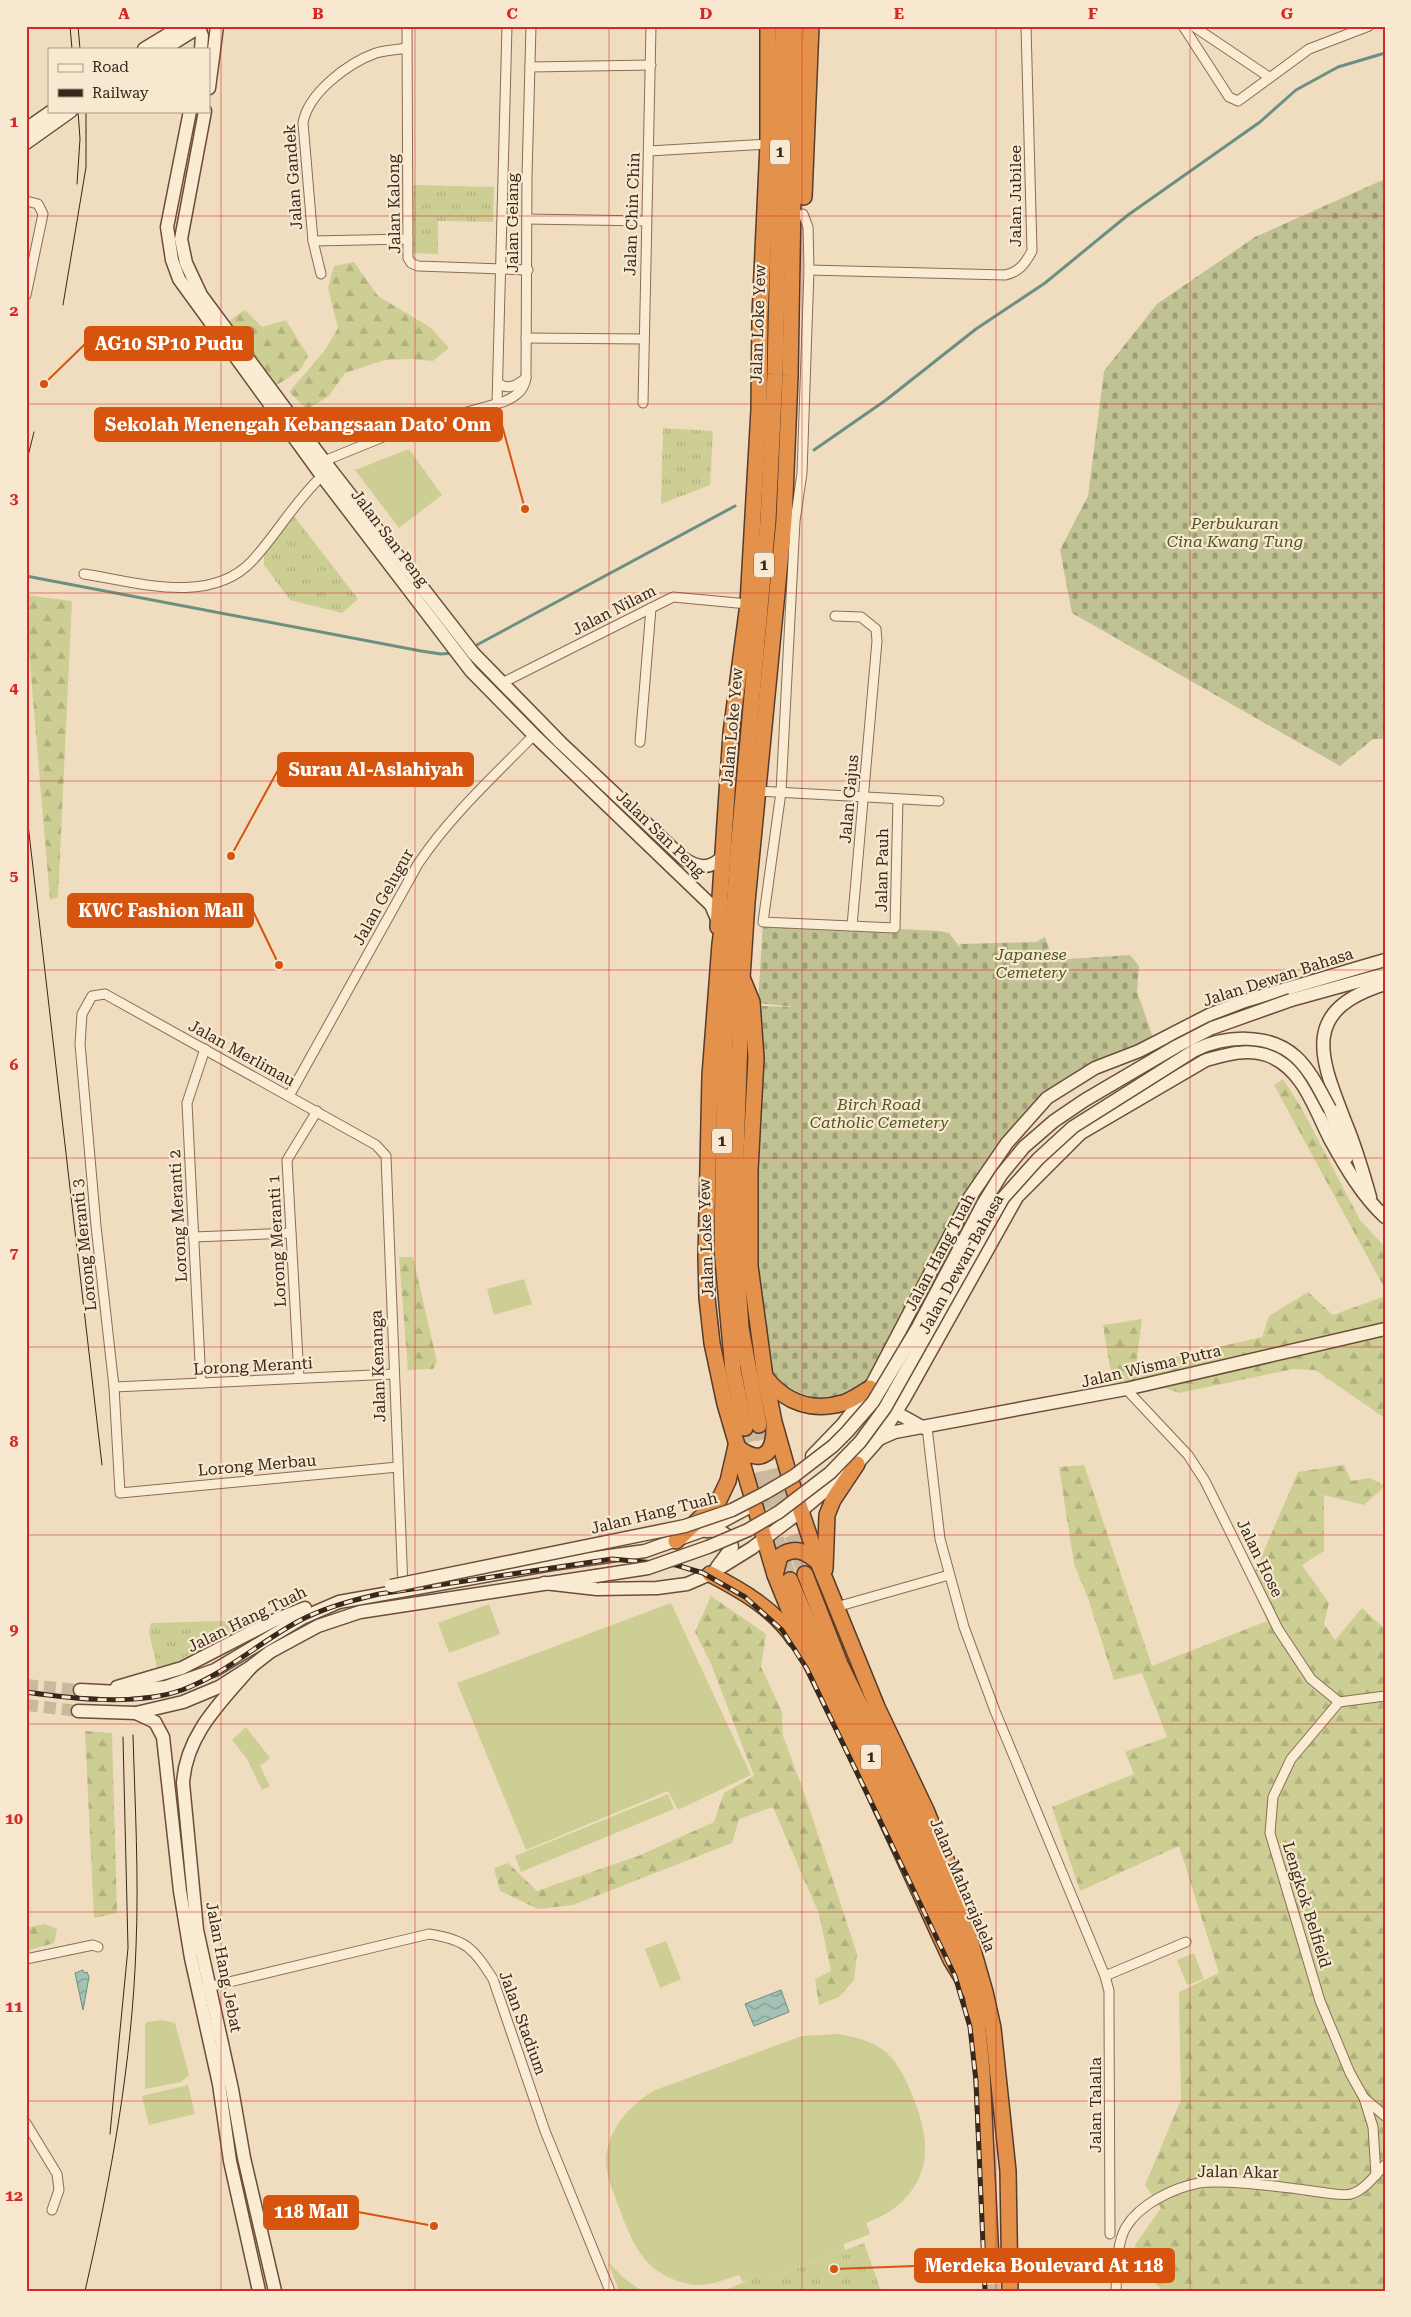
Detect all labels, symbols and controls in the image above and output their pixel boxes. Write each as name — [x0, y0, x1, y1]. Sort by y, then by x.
text: A — [118, 4, 130, 23]
text: B — [312, 4, 324, 23]
text: C — [506, 4, 518, 23]
text: D — [700, 4, 713, 23]
text: E — [894, 4, 904, 23]
text: F — [1088, 4, 1098, 23]
text: G — [1281, 4, 1294, 23]
legend — [48, 48, 210, 112]
text: Road — [92, 58, 129, 76]
text: Railway — [92, 84, 149, 102]
text: 1 — [10, 112, 19, 131]
street label: Jalan Gandek — [280, 123, 306, 231]
road number: 1 — [770, 140, 790, 164]
street label: Jalan Jubilee — [1006, 145, 1025, 247]
street label: Jalan Chin Chin — [620, 152, 644, 276]
street label: Jalan Kalong — [384, 153, 404, 254]
street label: Jalan Gelang — [503, 172, 522, 273]
street label: Jalan Loke Yew — [746, 263, 770, 384]
text: 2 — [10, 301, 19, 320]
callout: AG10 SP10 Pudu — [85, 327, 253, 360]
text: AG10 SP10 Pudu — [95, 333, 243, 354]
callout: Sekolah Menengah Kebangsaan Dato' Onn — [95, 408, 502, 441]
text: Sekolah Menengah Kebangsaan Dato' Onn — [105, 414, 491, 435]
street label: Jalan San Peng — [347, 486, 433, 591]
text: 3 — [10, 489, 19, 508]
park label: Perbukuran Cina Kwang Tung — [1167, 514, 1303, 551]
road number: 1 — [754, 552, 774, 578]
street label: Jalan Nilam — [569, 581, 659, 639]
street label: Jalan Loke Yew — [717, 666, 747, 787]
text: 4 — [10, 678, 19, 697]
callout: Surau Al-Aslahiyah — [278, 753, 473, 786]
street label: Jalan Gajus — [836, 753, 862, 844]
text: Surau Al-Aslahiyah — [289, 759, 464, 780]
street label: Jalan San Peng — [612, 787, 710, 882]
street label: Jalan Pauh — [872, 828, 892, 912]
street label: Jalan Gelugur — [349, 845, 418, 949]
text: 5 — [10, 866, 19, 885]
callout: KWC Fashion Mall — [68, 894, 253, 927]
text: KWC Fashion Mall — [78, 900, 244, 921]
street label: Jalan Dewan Bahasa — [1200, 944, 1356, 1010]
park label: Japanese Cemetery — [994, 945, 1067, 982]
street label: Jalan Merlimau — [185, 1016, 299, 1090]
text: 6 — [10, 1055, 19, 1074]
park label: Birch Road Catholic Cemetery — [810, 1095, 949, 1132]
road number: 1 — [712, 1128, 732, 1154]
street label: Lorong Meranti 2 — [165, 1149, 191, 1283]
street label: Lorong Meranti 1 — [264, 1174, 290, 1308]
street label: Jalan Loke Yew — [694, 1177, 718, 1298]
street label: Lorong Meranti 3 — [68, 1178, 100, 1312]
street label: Jalan Hang Tuah — [901, 1190, 979, 1314]
street label: Jalan Dewan Bahasa — [915, 1190, 1007, 1337]
text: 7 — [10, 1243, 19, 1262]
street label: Jalan Kenanga — [367, 1309, 389, 1422]
street label: Jalan Wisma Putra — [1079, 1341, 1223, 1391]
street label: Lorong Meranti — [193, 1353, 313, 1379]
text: 8 — [10, 1432, 19, 1451]
street label: Lorong Merbau — [197, 1450, 317, 1480]
street label: Jalan Hang Tuah — [589, 1488, 719, 1538]
street label: Jalan Hose — [1233, 1516, 1287, 1600]
street label: Jalan Hang Tuah — [184, 1582, 310, 1656]
text: 9 — [10, 1620, 19, 1639]
road number: 1 — [861, 1744, 881, 1770]
text: 10 — [5, 1809, 23, 1828]
street label: Jalan Maharajalela — [926, 1815, 1000, 1955]
street label: Lengkok Belfield — [1279, 1840, 1335, 1970]
street label: Jalan Hang Jebat — [202, 1900, 246, 2034]
street label: Jalan Stadium — [495, 1968, 551, 2078]
text: 11 — [5, 1997, 23, 2016]
street label: Jalan Talalla — [1086, 2057, 1105, 2153]
street label: Jalan Akar — [1197, 2162, 1279, 2182]
text: 12 — [5, 2186, 23, 2205]
callout: 118 Mall — [264, 2196, 358, 2229]
text: 118 Mall — [274, 2201, 348, 2222]
callout: Merdeka Boulevard At 118 — [915, 2249, 1174, 2282]
text: Merdeka Boulevard At 118 — [925, 2255, 1163, 2276]

